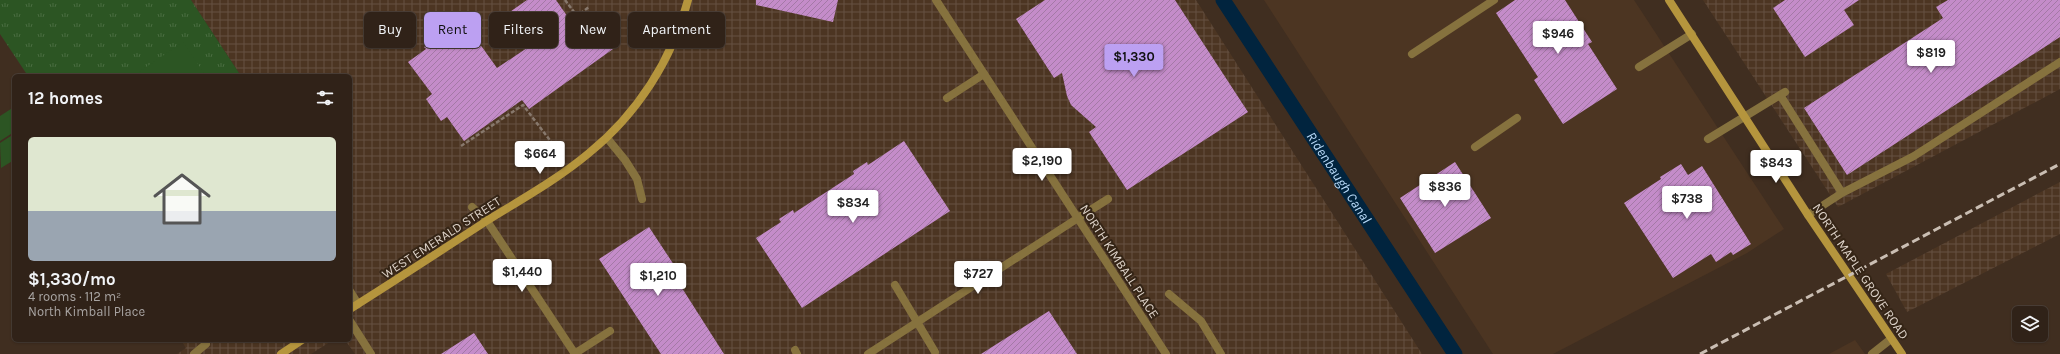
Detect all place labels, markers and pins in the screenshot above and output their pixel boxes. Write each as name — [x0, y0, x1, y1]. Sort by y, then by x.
pin: $946 — [1534, 21, 1582, 55]
pin: $819 — [1907, 40, 1955, 74]
pin: $1,330 — [1101, 44, 1167, 78]
pin: $664 — [516, 141, 564, 175]
pin: $2,190 — [1009, 148, 1075, 182]
pin: $843 — [1752, 150, 1800, 184]
pin: $836 — [1421, 174, 1469, 208]
pin: $738 — [1663, 186, 1711, 220]
pin: $834 — [829, 190, 877, 224]
pin: $1,440 — [489, 259, 555, 293]
pin: $727 — [954, 261, 1002, 295]
pin: $1,210 — [625, 263, 691, 297]

